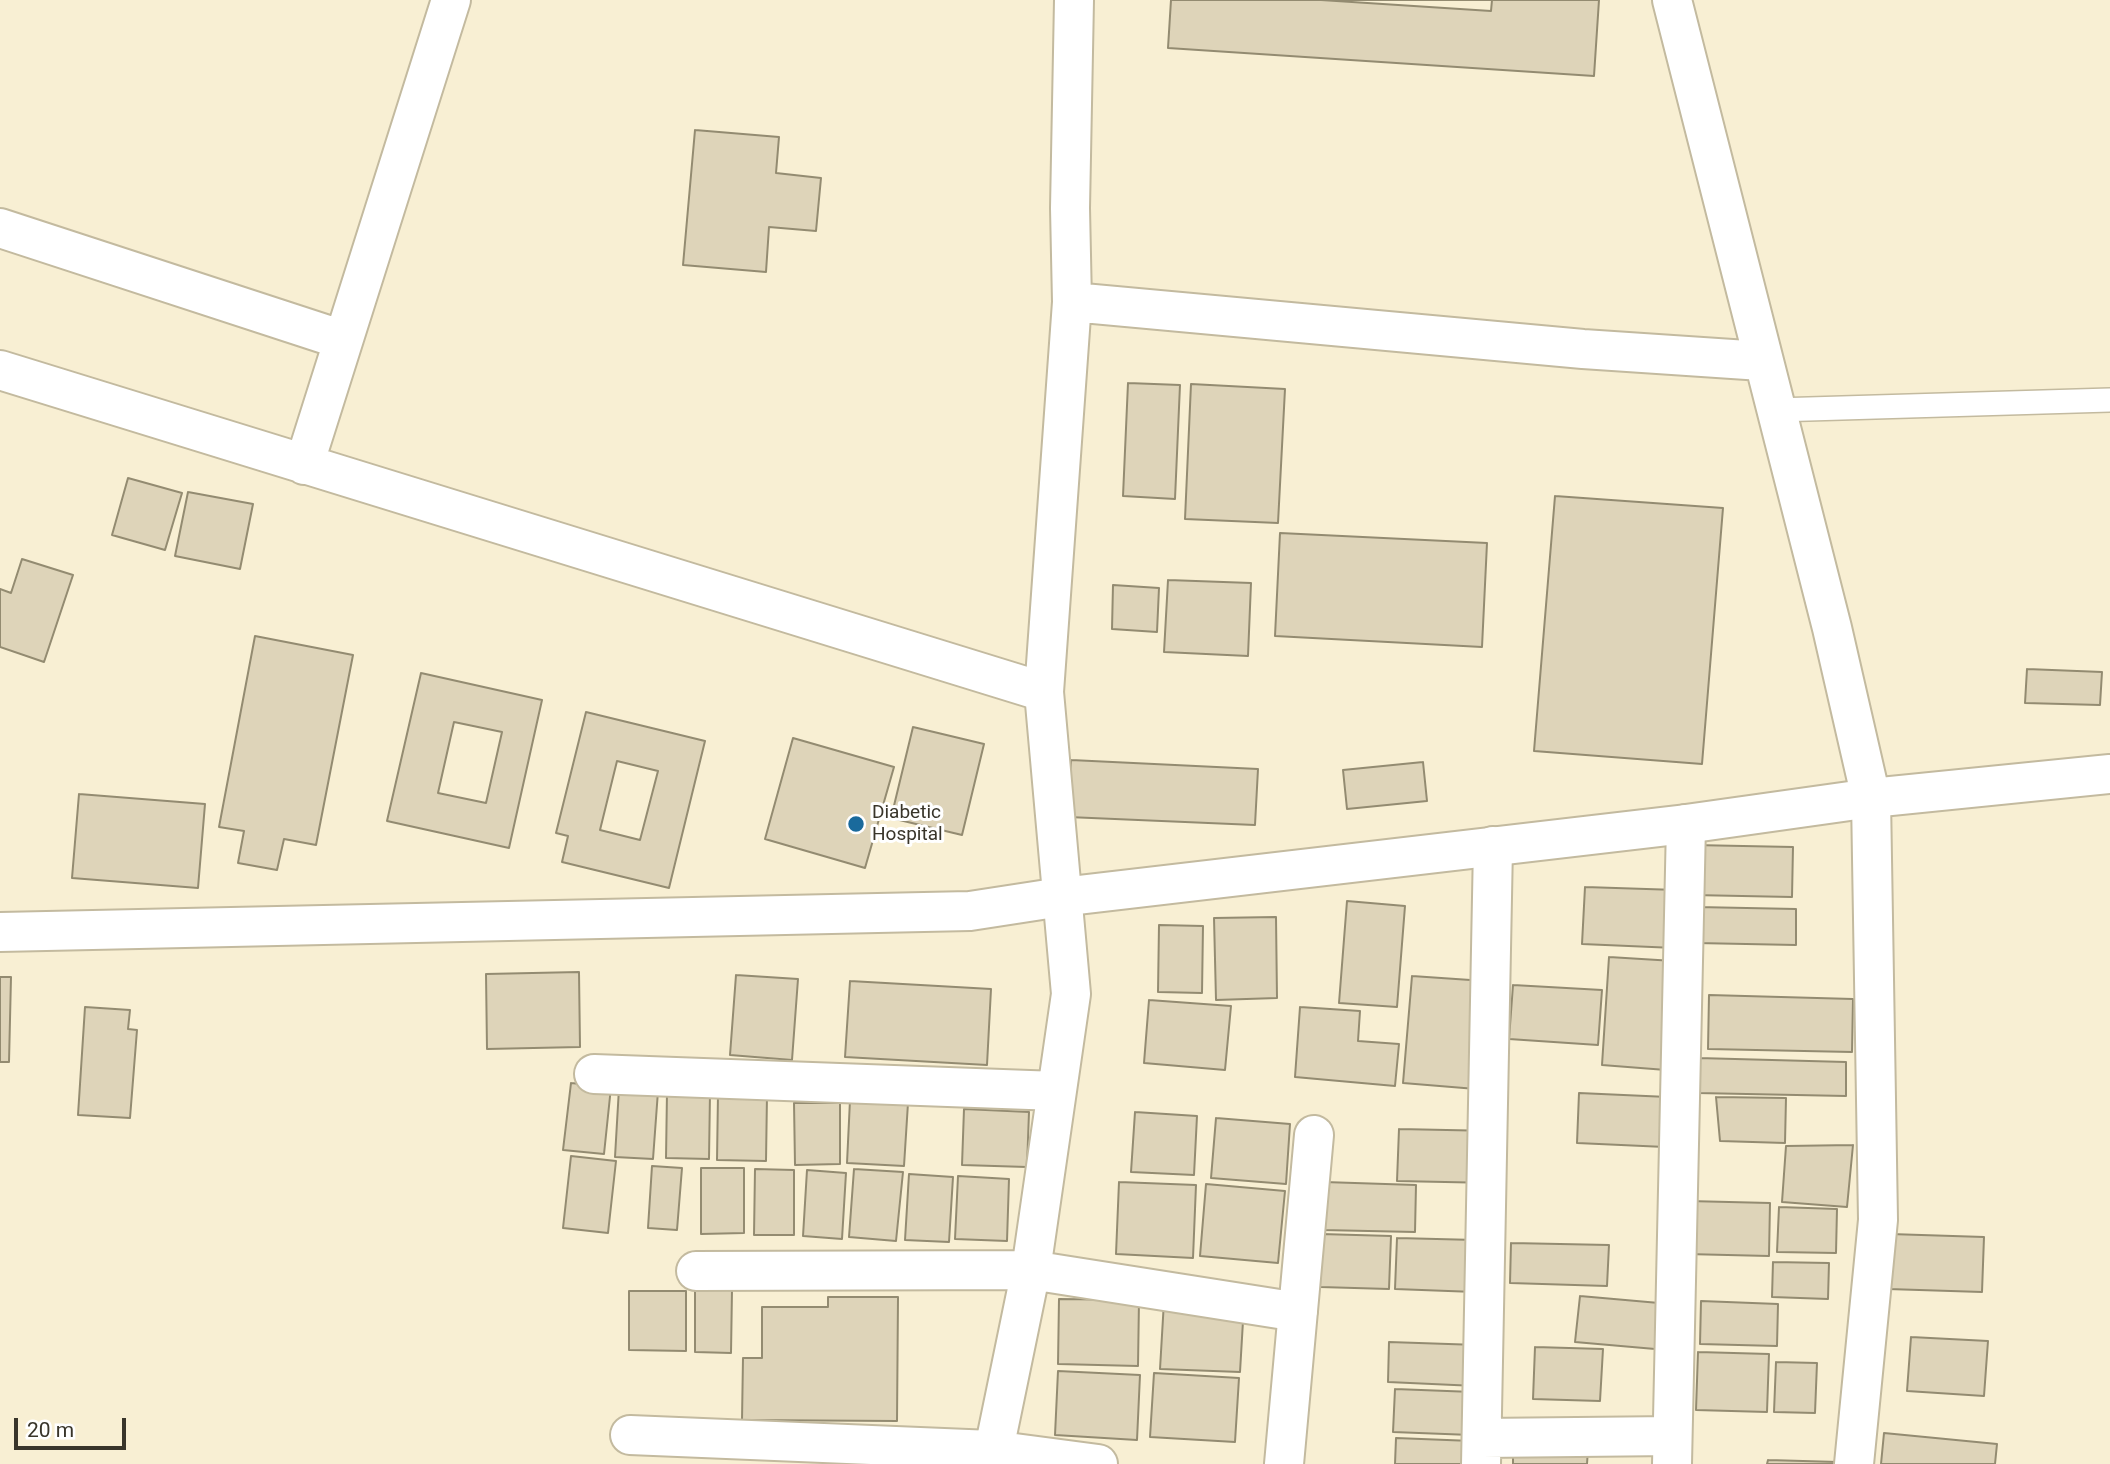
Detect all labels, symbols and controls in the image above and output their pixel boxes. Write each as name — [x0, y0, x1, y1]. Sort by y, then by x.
place label: Diabetic Hospital — [872, 802, 943, 846]
marker: Diabetic Hospital — [846, 814, 866, 834]
scale bar — [18, 1404, 130, 1448]
text: 20 m — [27, 1418, 74, 1442]

